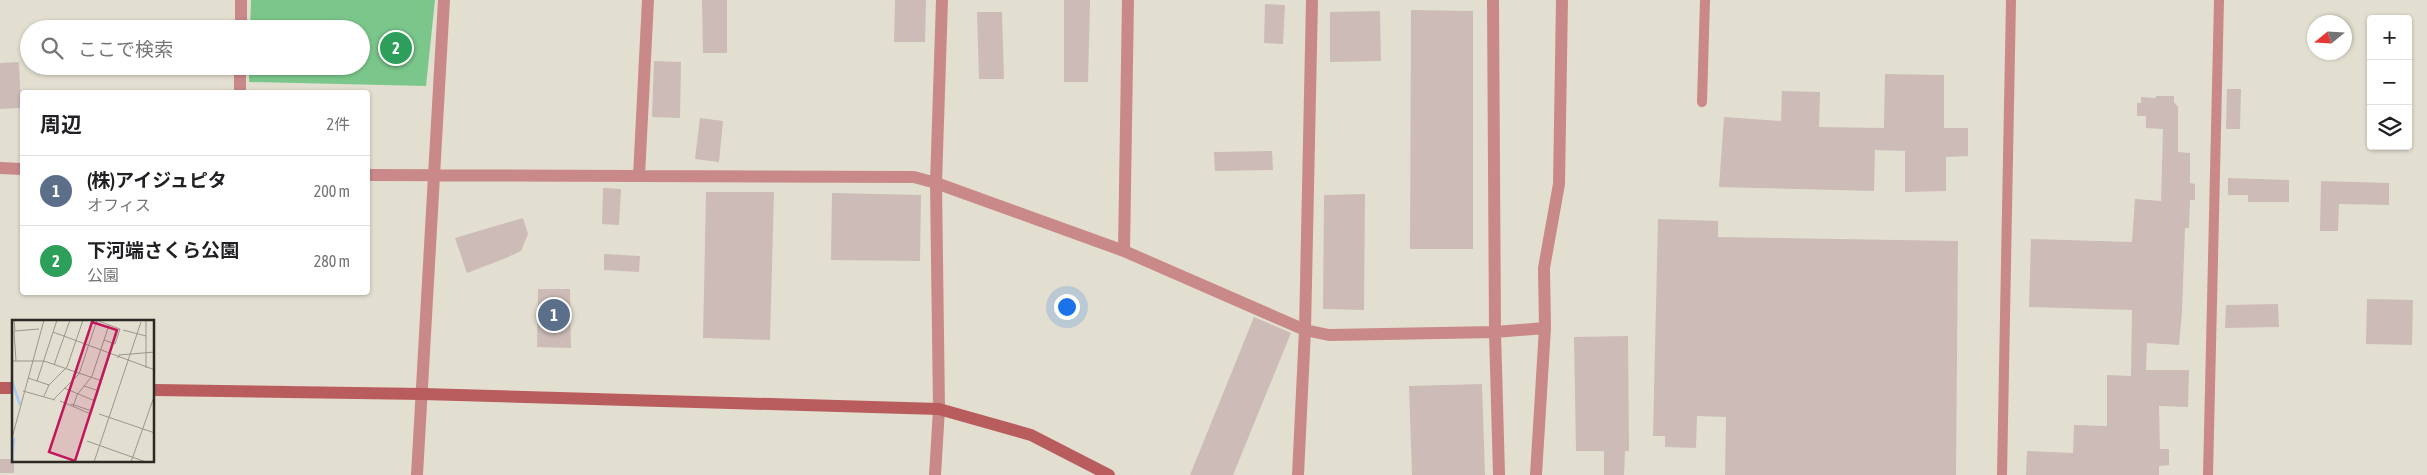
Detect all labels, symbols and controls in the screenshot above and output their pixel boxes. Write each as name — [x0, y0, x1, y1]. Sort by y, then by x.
north arrow — [2307, 15, 2352, 60]
map controls — [2367, 15, 2412, 150]
button: + — [2367, 15, 2412, 60]
search box — [20, 20, 370, 75]
pin: 2 — [380, 29, 412, 67]
icon: search — [38, 34, 66, 62]
text: ここで検索 — [78, 38, 173, 60]
button: − — [2367, 60, 2412, 105]
button: layers — [2367, 105, 2412, 150]
text: 周辺 — [40, 112, 82, 136]
text: 2件 — [326, 115, 350, 133]
text: (株)アイジュピタ — [87, 169, 227, 191]
text: 1 — [52, 182, 60, 200]
text: 200 m — [314, 182, 350, 200]
text: オフィス — [87, 196, 151, 214]
text: 下河端さくら公園 — [87, 239, 239, 261]
text: 2 — [52, 252, 60, 270]
text: 280 m — [314, 252, 350, 270]
text: 公園 — [87, 266, 119, 284]
your location — [1054, 294, 1080, 320]
pin: 1 — [538, 296, 570, 334]
inset map — [12, 320, 155, 462]

